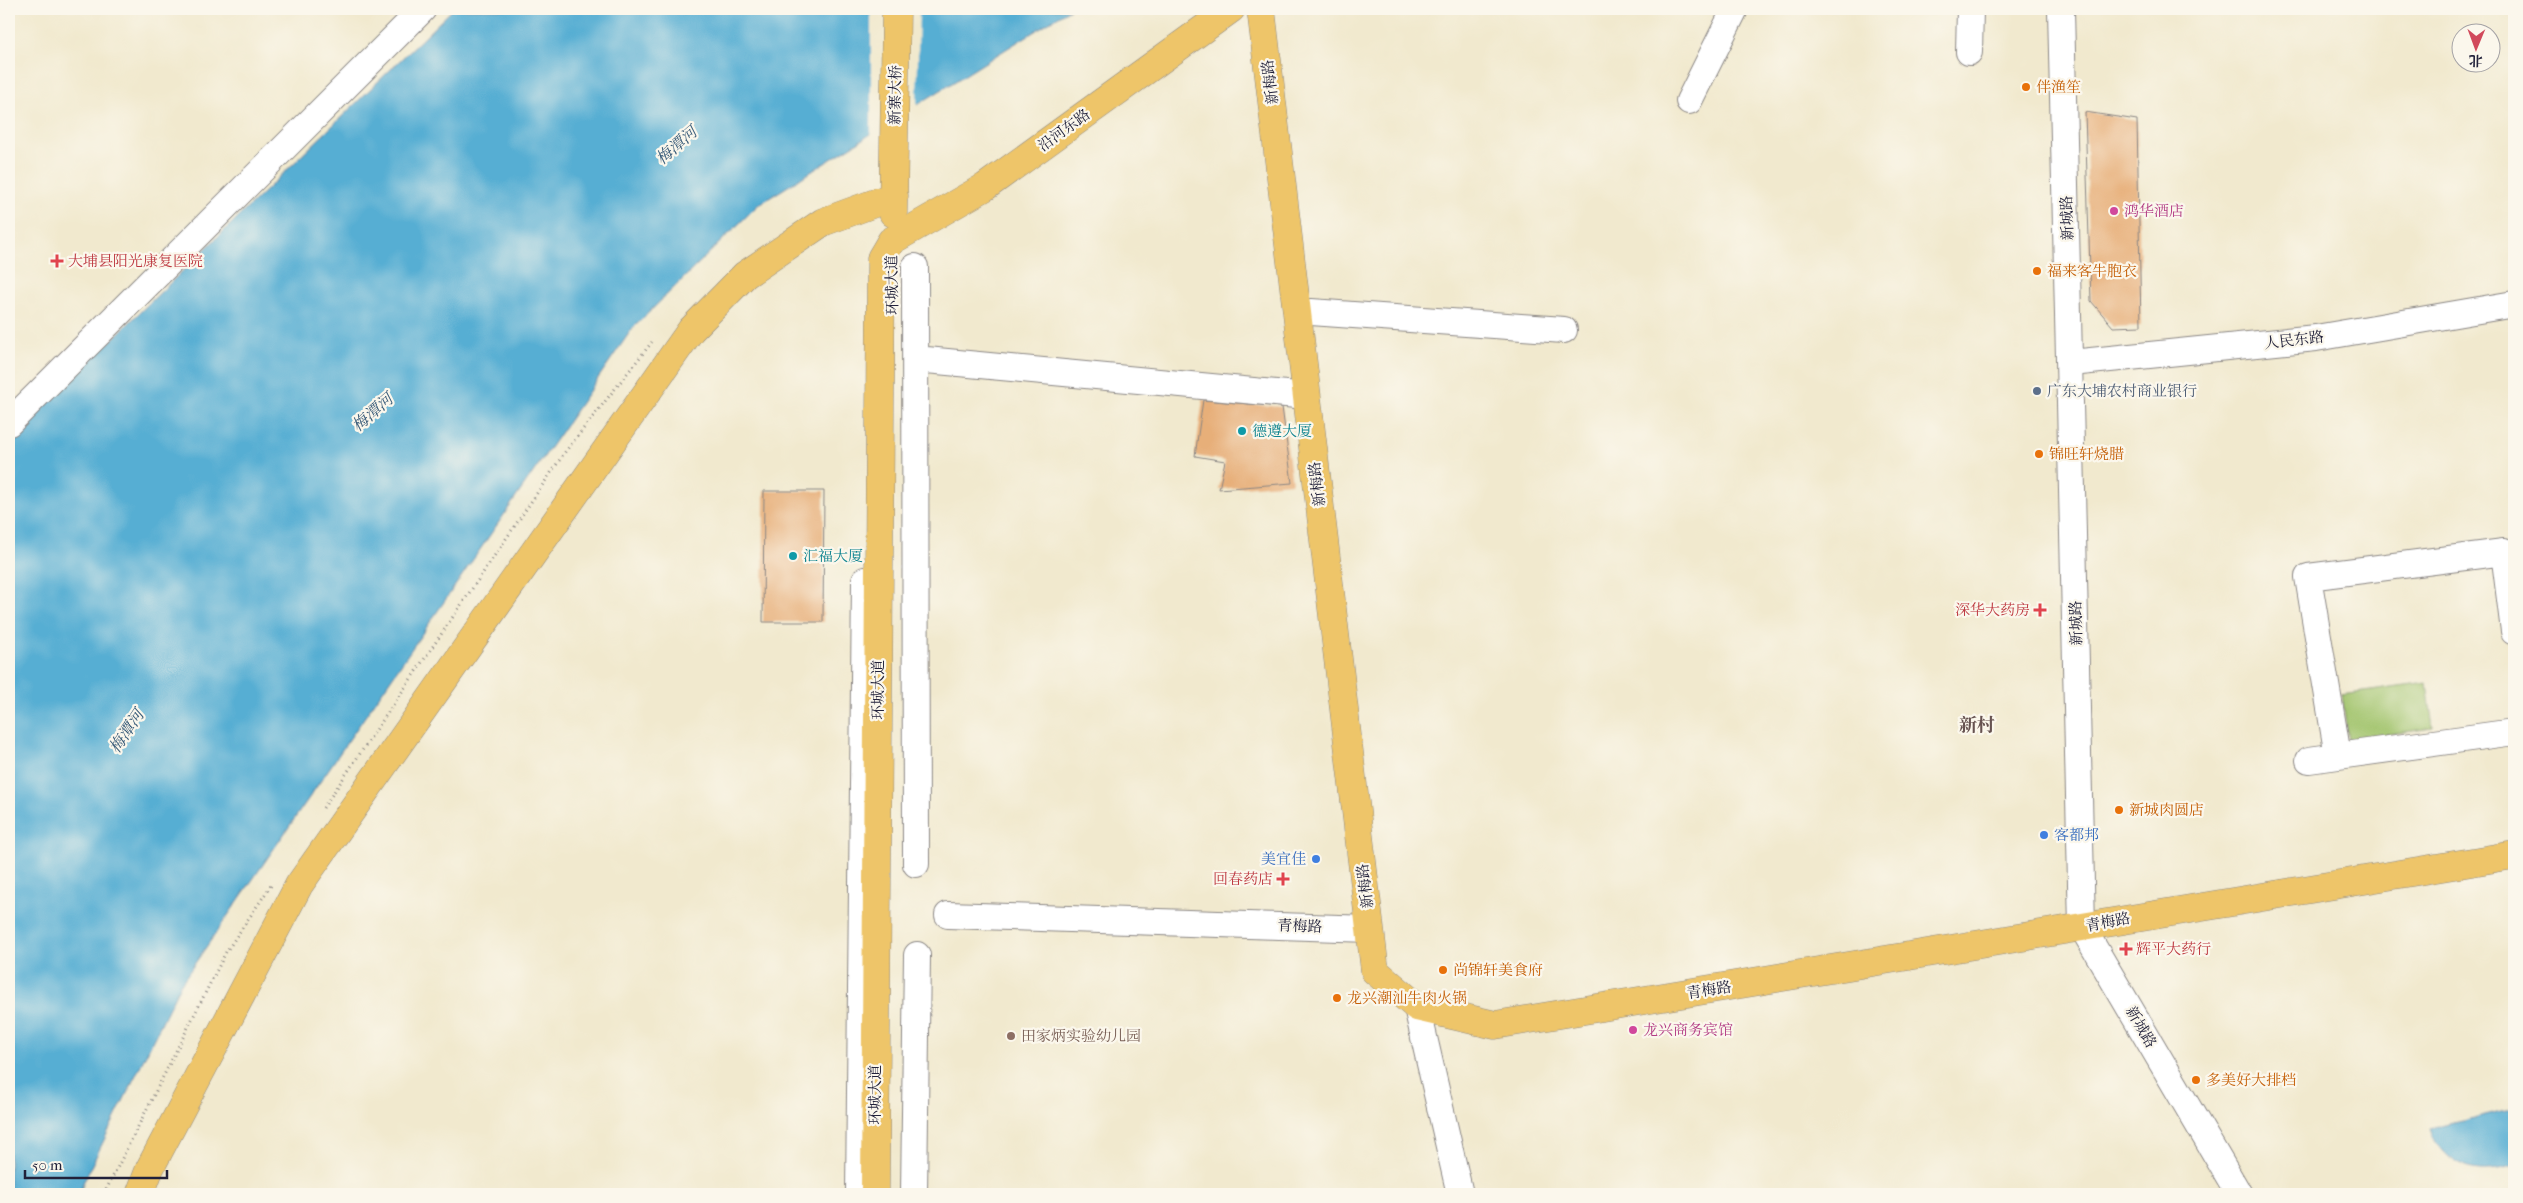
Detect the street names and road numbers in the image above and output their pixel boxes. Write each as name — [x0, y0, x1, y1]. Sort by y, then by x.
street label: 新梅路 — [1258, 59, 1282, 105]
street label: 新寨大桥 — [885, 65, 905, 125]
street label: 沿河东路 — [1034, 105, 1094, 155]
street label: 新城路 — [2057, 195, 2077, 241]
street label: 环城大道 — [882, 255, 902, 315]
street label: 人民东路 — [2263, 327, 2325, 353]
street label: 新梅路 — [1305, 461, 1329, 507]
street label: 新城路 — [2067, 600, 2085, 646]
street label: 环城大道 — [869, 660, 887, 720]
street label: 新梅路 — [1353, 863, 1377, 909]
street label: 青梅路 — [2084, 909, 2132, 935]
street label: 青梅路 — [1277, 916, 1323, 936]
street label: 青梅路 — [1685, 978, 1733, 1002]
street label: 新城路 — [2122, 1003, 2160, 1051]
street label: 环城大道 — [866, 1065, 884, 1125]

